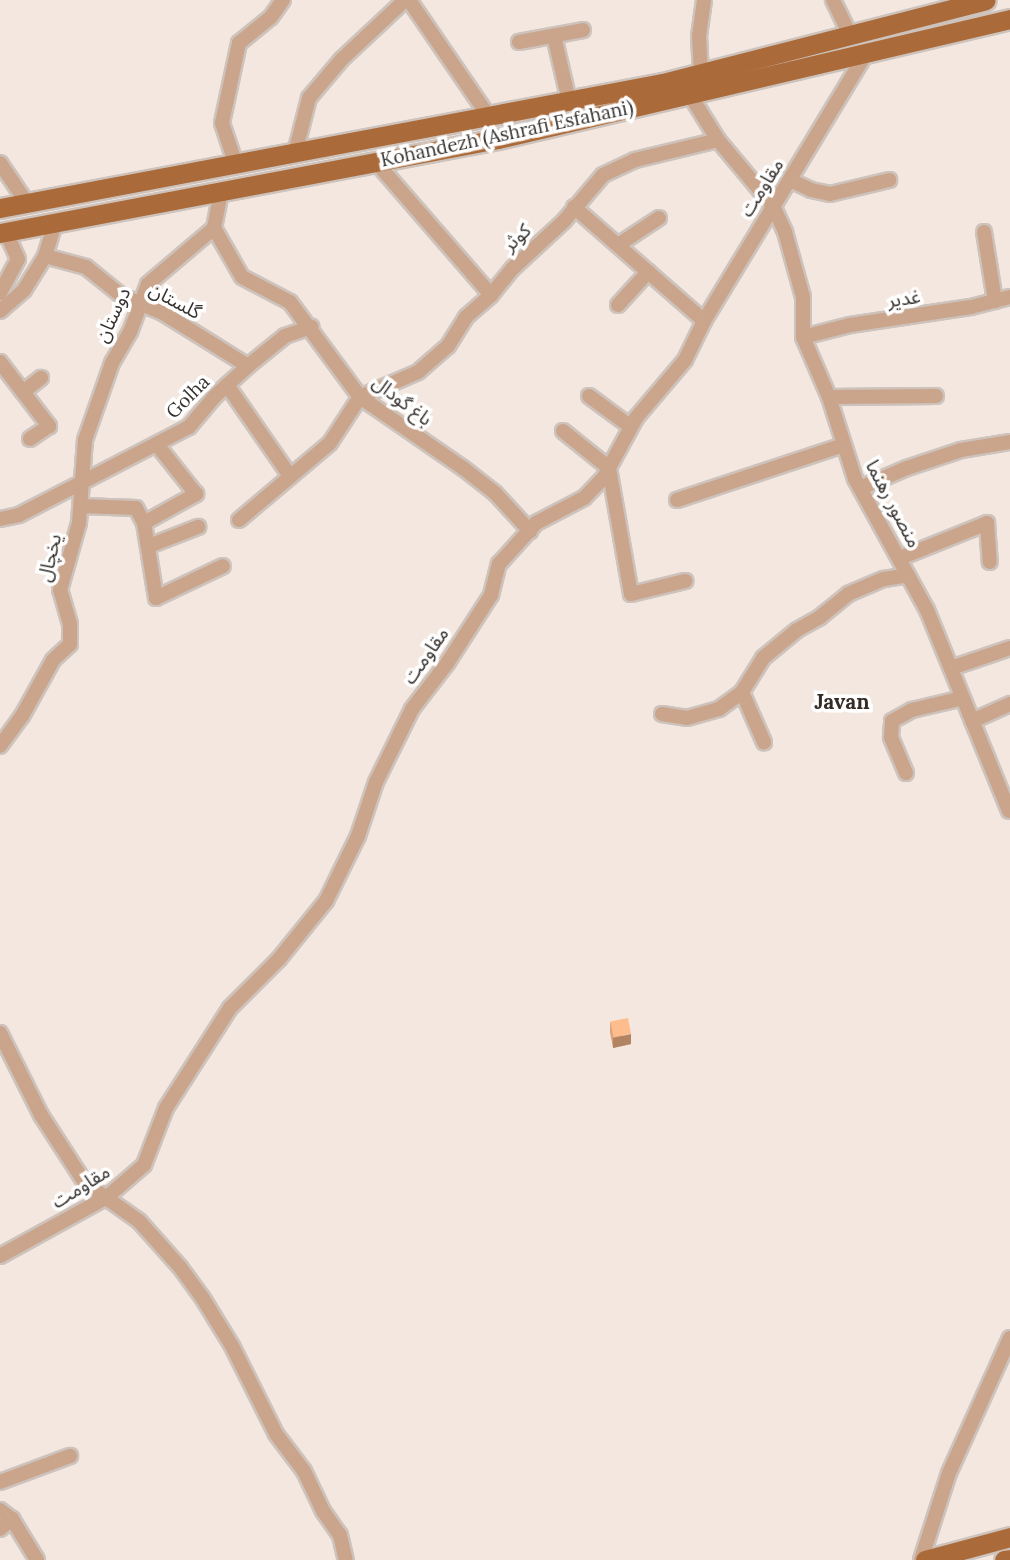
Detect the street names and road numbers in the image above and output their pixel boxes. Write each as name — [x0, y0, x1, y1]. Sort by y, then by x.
street label: Kohandezh (Ashrafi Esfahani) — [379, 96, 635, 172]
street label: مقاومت — [735, 155, 789, 221]
street label: کوثر — [498, 219, 536, 257]
street label: گلستان — [145, 278, 205, 324]
street label: دوستان — [90, 284, 136, 346]
street label: غدیر — [886, 285, 922, 313]
street label: Golha — [162, 371, 214, 423]
street label: باغ گودال — [368, 371, 436, 431]
street label: منصور رهنما — [860, 456, 926, 552]
street label: یخچال — [33, 532, 67, 584]
street label: مقاومت — [398, 623, 454, 689]
street label: مقاومت — [48, 1160, 114, 1214]

